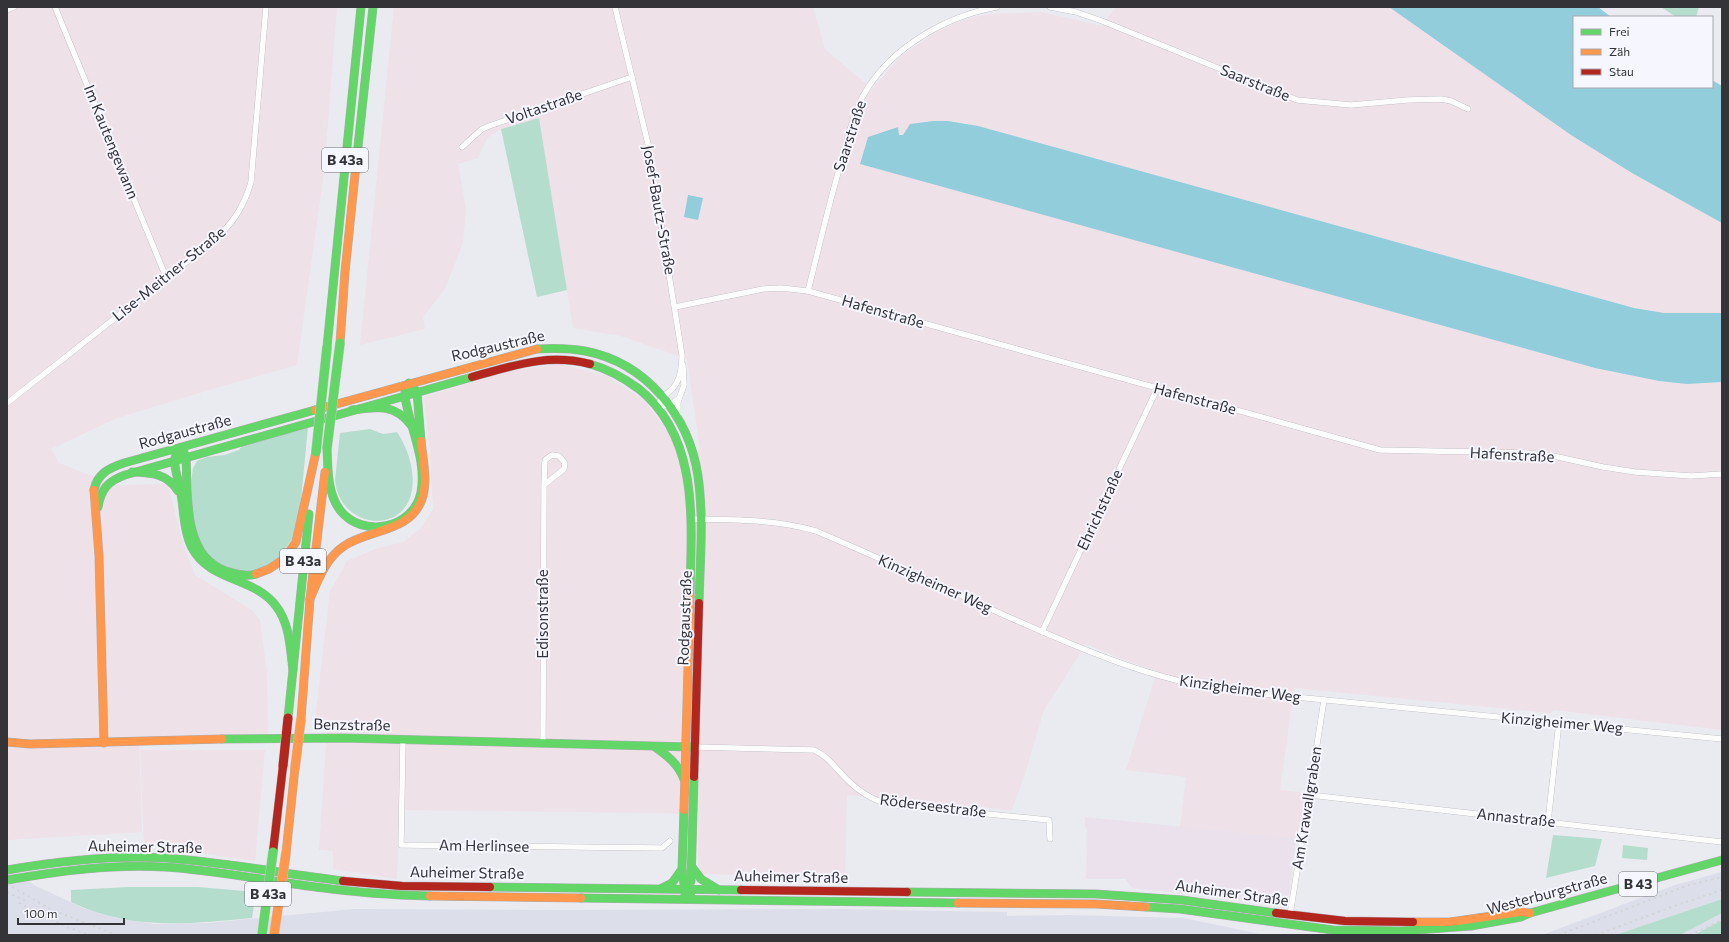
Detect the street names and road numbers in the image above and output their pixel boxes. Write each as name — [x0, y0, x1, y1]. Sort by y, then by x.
street label: Saarstraße — [1218, 60, 1293, 104]
street label: Im Kautengewann — [81, 82, 143, 201]
street label: Voltastraße — [503, 85, 584, 128]
street label: Saarstraße — [829, 98, 869, 174]
street label: Josef-Bautz-Straße — [640, 144, 680, 276]
road number: B 43a — [322, 148, 368, 172]
street label: Lise-Meitner-Straße — [108, 222, 229, 324]
street label: Hafenstraße — [840, 291, 927, 331]
street label: Rodgaustraße — [449, 326, 546, 364]
street label: Hafenstraße — [1152, 378, 1239, 418]
street label: Rodgaustraße — [137, 410, 233, 452]
street label: Hafenstraße — [1469, 443, 1555, 465]
street label: Ehrichstraße — [1073, 466, 1126, 553]
road number: B 43a — [280, 549, 326, 573]
street label: Kinzigheimer Weg — [876, 550, 995, 616]
street label: Edisonstraße — [533, 569, 551, 659]
street label: Rodgaustraße — [673, 570, 695, 666]
street label: Kinzigheimer Weg — [1178, 671, 1302, 705]
street label: Kinzigheimer Weg — [1500, 708, 1624, 736]
street label: Benzstraße — [313, 714, 391, 734]
street label: Am Krawallgraben — [1287, 745, 1325, 871]
street label: Röderseestraße — [879, 790, 987, 820]
street label: Annastraße — [1476, 804, 1556, 830]
street label: Am Herlinsee — [439, 835, 529, 855]
street label: Auheimer Straße — [88, 836, 202, 856]
street label: Auheimer Straße — [410, 862, 524, 882]
street label: Auheimer Straße — [734, 866, 848, 886]
street label: Westerburgstraße — [1485, 868, 1609, 918]
road number: B 43 — [1619, 872, 1657, 896]
street label: Auheimer Straße — [1174, 875, 1290, 909]
road number: B 43a — [245, 882, 291, 906]

